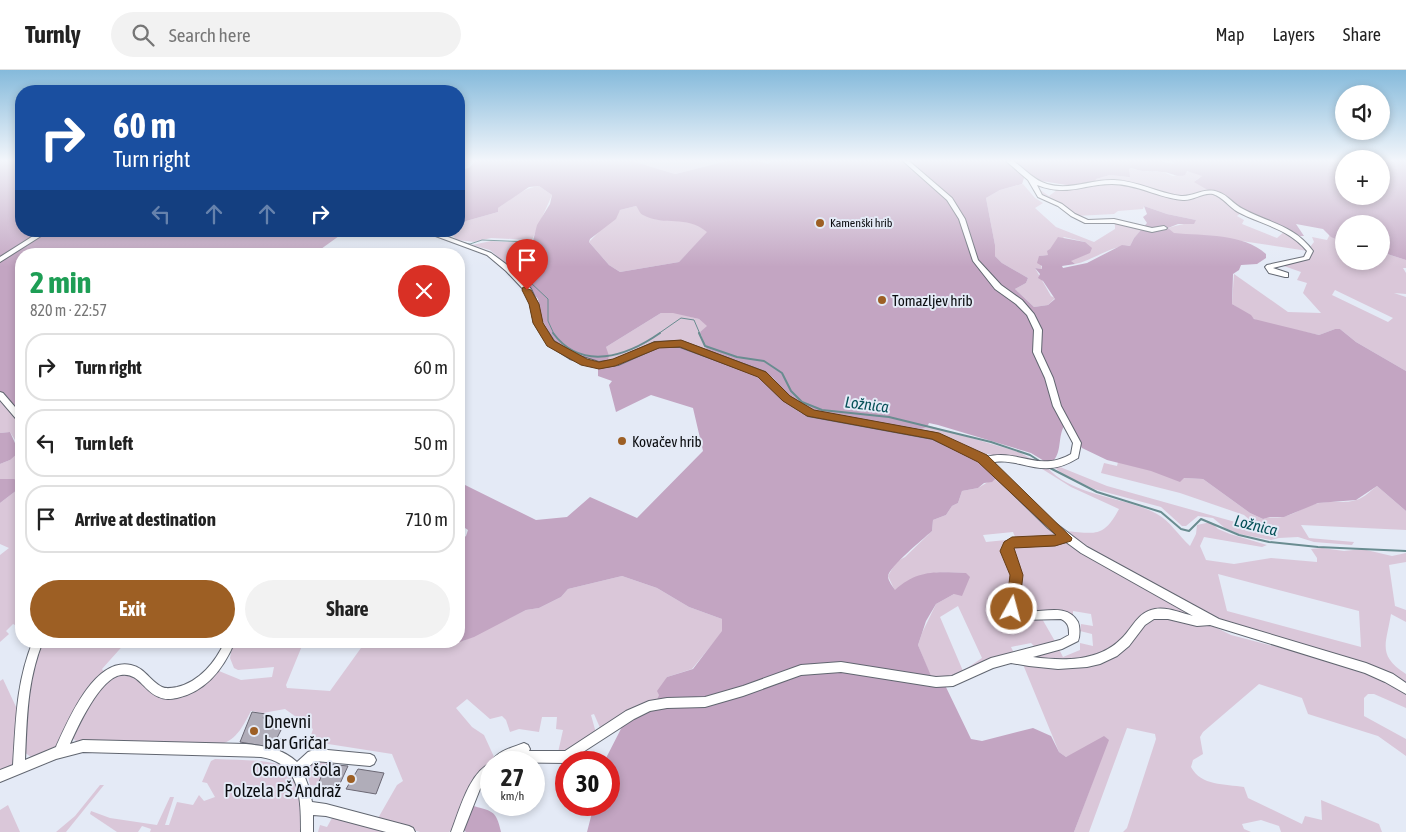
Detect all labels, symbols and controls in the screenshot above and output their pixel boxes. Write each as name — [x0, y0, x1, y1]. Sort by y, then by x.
search box — [111, 12, 461, 57]
text: Turnly — [25, 21, 81, 48]
icon: search — [129, 21, 157, 49]
text: Search here — [169, 24, 251, 46]
text: Map — [1215, 24, 1244, 45]
text: Layers — [1272, 24, 1315, 45]
text: Share — [1343, 24, 1381, 45]
map controls — [1335, 85, 1390, 270]
button: sound — [1335, 85, 1390, 140]
icon: right — [30, 105, 95, 170]
text: 60 m — [113, 105, 176, 145]
text: Turn right — [113, 146, 190, 172]
button: + — [1335, 150, 1390, 205]
icon: left — [147, 200, 175, 228]
icon: ahead — [200, 200, 228, 228]
icon: ahead — [253, 200, 281, 228]
icon: right — [306, 200, 334, 228]
button: − — [1335, 215, 1390, 270]
place label: Kamenški hrib — [830, 216, 893, 230]
marker: Kamenški hrib — [814, 217, 826, 229]
pin — [506, 239, 548, 290]
icon: arrive — [513, 246, 541, 274]
text: 2 min — [30, 265, 91, 299]
button: close — [398, 265, 450, 317]
place label: Tomazljev hrib — [892, 292, 973, 309]
marker: Tomazljev hrib — [876, 294, 888, 306]
text: 820 m · 22:57 — [30, 301, 107, 319]
icon: right — [32, 353, 60, 381]
text: Turn right — [75, 356, 142, 378]
text: 60 m — [414, 356, 448, 378]
water label: Ložnica — [844, 392, 891, 416]
icon: left — [32, 429, 60, 457]
text: Turn left — [75, 432, 133, 454]
text: 50 m — [414, 432, 448, 454]
place label: Kovačev hrib — [632, 433, 702, 450]
marker: Kovačev hrib — [616, 435, 628, 447]
icon: arrive — [32, 505, 60, 533]
text: Arrive at destination — [75, 508, 216, 530]
text: 710 m — [405, 508, 448, 530]
water label: Ložnica — [1232, 511, 1280, 539]
button: Exit — [30, 580, 235, 638]
button: Share — [245, 580, 450, 638]
position arrow — [985, 582, 1037, 634]
place label: Dnevni bar Gričar — [264, 711, 329, 753]
marker: Dnevni bar Gričar — [248, 725, 260, 737]
speed limit sign: 30 — [555, 751, 620, 816]
place label: Osnovna šola Polzela PŠ Andraž — [224, 759, 342, 801]
text: 27 — [501, 763, 524, 791]
marker: Osnovna šola Polzela PŠ Andraž — [345, 773, 357, 785]
text: km/h — [501, 789, 524, 803]

